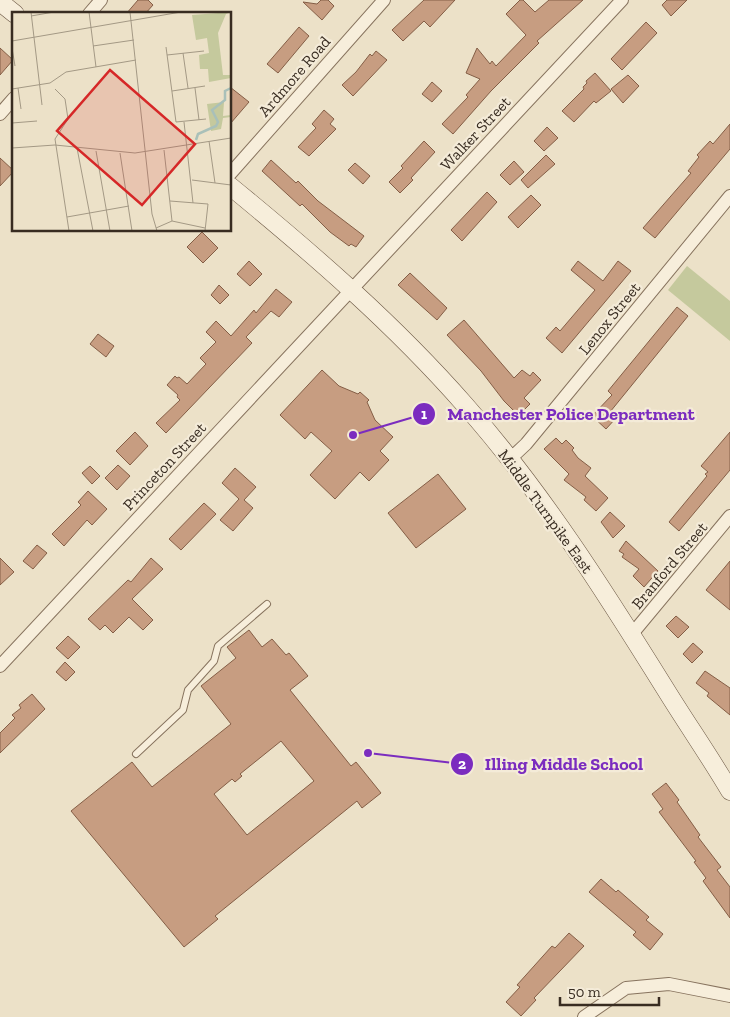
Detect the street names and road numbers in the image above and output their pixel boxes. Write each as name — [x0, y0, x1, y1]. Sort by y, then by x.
street label: Ardmore Road — [254, 32, 335, 120]
street label: Walker Street — [436, 92, 514, 174]
street label: Lenox Street — [575, 278, 644, 358]
street label: Princeton Street — [119, 418, 210, 514]
street label: Middle Turnpike East — [494, 446, 597, 577]
street label: Branford Street — [627, 518, 711, 613]

